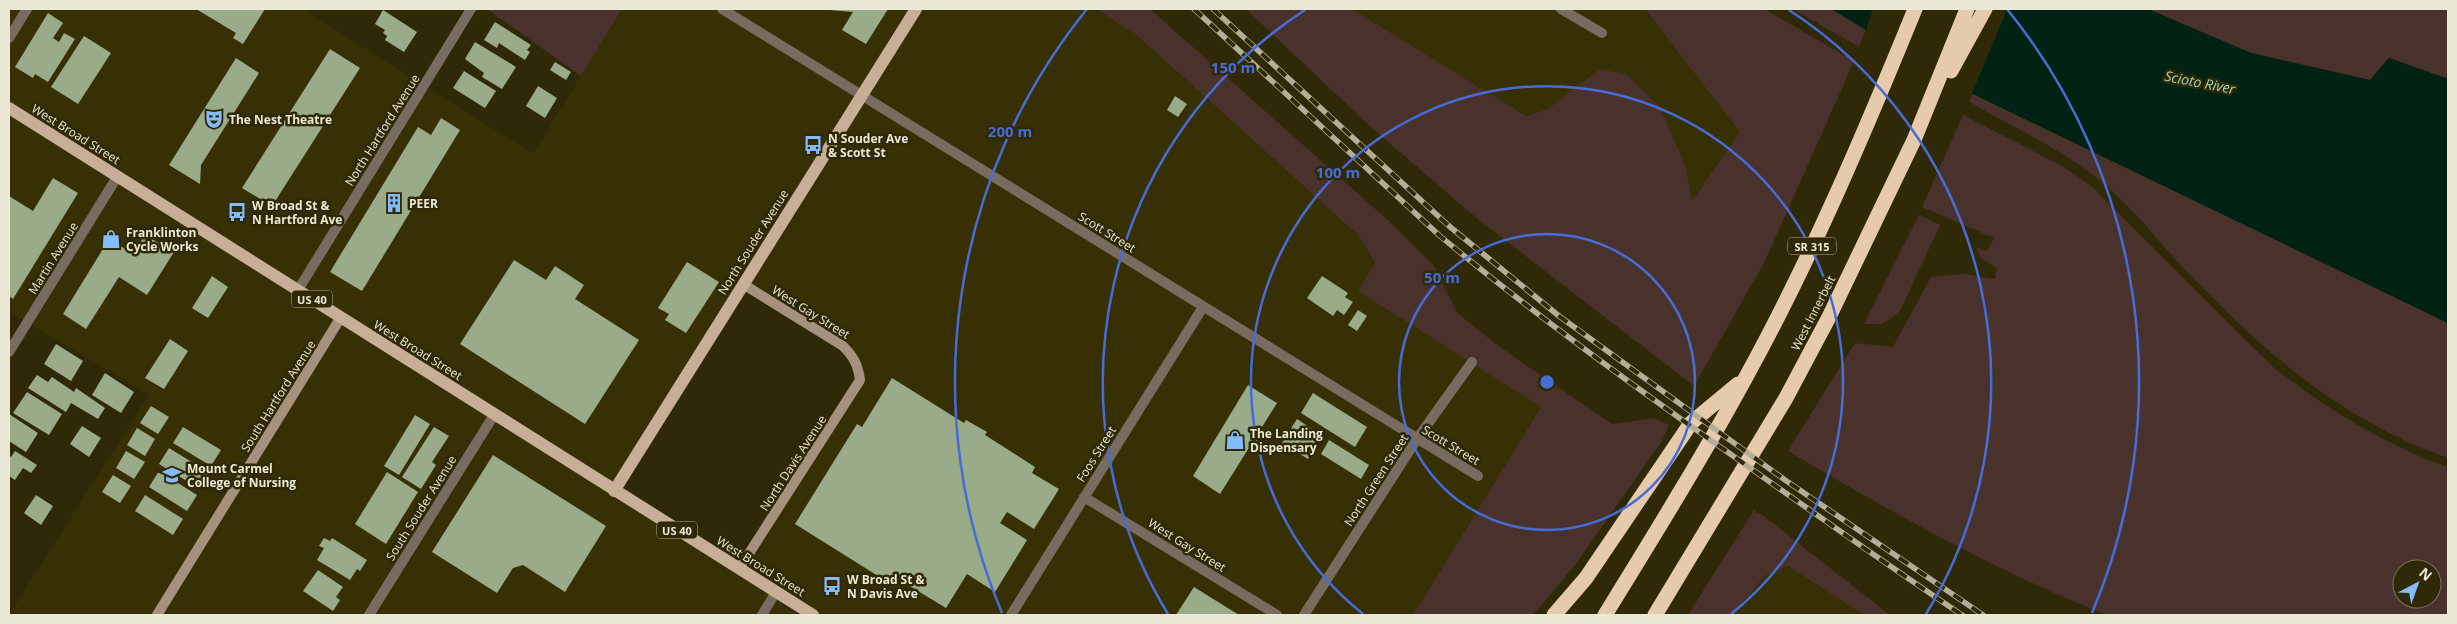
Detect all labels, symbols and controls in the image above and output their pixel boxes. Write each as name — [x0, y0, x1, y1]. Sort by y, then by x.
text: 150 m — [1211, 57, 1255, 77]
water label: Scioto River — [2163, 66, 2237, 98]
street label: North Hartford Avenue — [341, 71, 424, 189]
street label: West Broad Street — [28, 100, 124, 168]
theatre icon: The Nest Theatre — [203, 108, 225, 130]
place label: The Nest Theatre — [229, 111, 332, 128]
text: 200 m — [988, 121, 1032, 141]
place label: N Souder Ave & Scott St — [828, 130, 908, 161]
bus stop icon: N Souder Ave & Scott St — [802, 134, 824, 156]
text: 100 m — [1316, 162, 1360, 182]
street label: North Souder Avenue — [714, 186, 792, 298]
building icon: PEER — [383, 192, 405, 214]
place label: PEER — [409, 195, 438, 212]
place label: W Broad St & N Hartford Ave — [252, 197, 342, 228]
bus stop icon: W Broad St & N Hartford Ave — [226, 201, 248, 223]
street label: Scott Street — [1075, 208, 1139, 256]
street label: Martin Avenue — [24, 219, 82, 297]
place label: Franklinton Cycle Works — [126, 224, 198, 255]
shop icon: Franklinton Cycle Works — [100, 228, 122, 250]
road number: SR 315 — [1788, 238, 1836, 255]
text: 50 m — [1424, 267, 1460, 287]
street label: West Innerbelt — [1787, 273, 1839, 353]
street label: West Gay Street — [769, 281, 853, 343]
road number: US 40 — [292, 290, 332, 308]
street label: West Broad Street — [370, 316, 466, 384]
street label: South Hartford Avenue — [237, 337, 320, 455]
centre of rings — [1538, 373, 1556, 391]
street label: North Davis Avenue — [756, 412, 830, 514]
street label: Scott Street — [1419, 421, 1483, 469]
street label: Foos Street — [1072, 423, 1120, 485]
place label: The Landing Dispensary — [1250, 425, 1323, 456]
shop icon: The Landing Dispensary — [1224, 429, 1246, 451]
street label: North Green Street — [1340, 430, 1412, 530]
street label: South Souder Avenue — [382, 452, 460, 564]
place label: Mount Carmel College of Nursing — [187, 460, 296, 491]
school or university icon: Mount Carmel College of Nursing — [161, 464, 183, 486]
street label: West Gay Street — [1145, 514, 1229, 576]
road number: US 40 — [657, 522, 697, 538]
street label: West Broad Street — [713, 532, 809, 600]
north arrow — [2392, 559, 2442, 609]
text: N — [2415, 563, 2436, 585]
place label: W Broad St & N Davis Ave — [847, 571, 925, 602]
bus stop icon: W Broad St & N Davis Ave — [821, 575, 843, 597]

